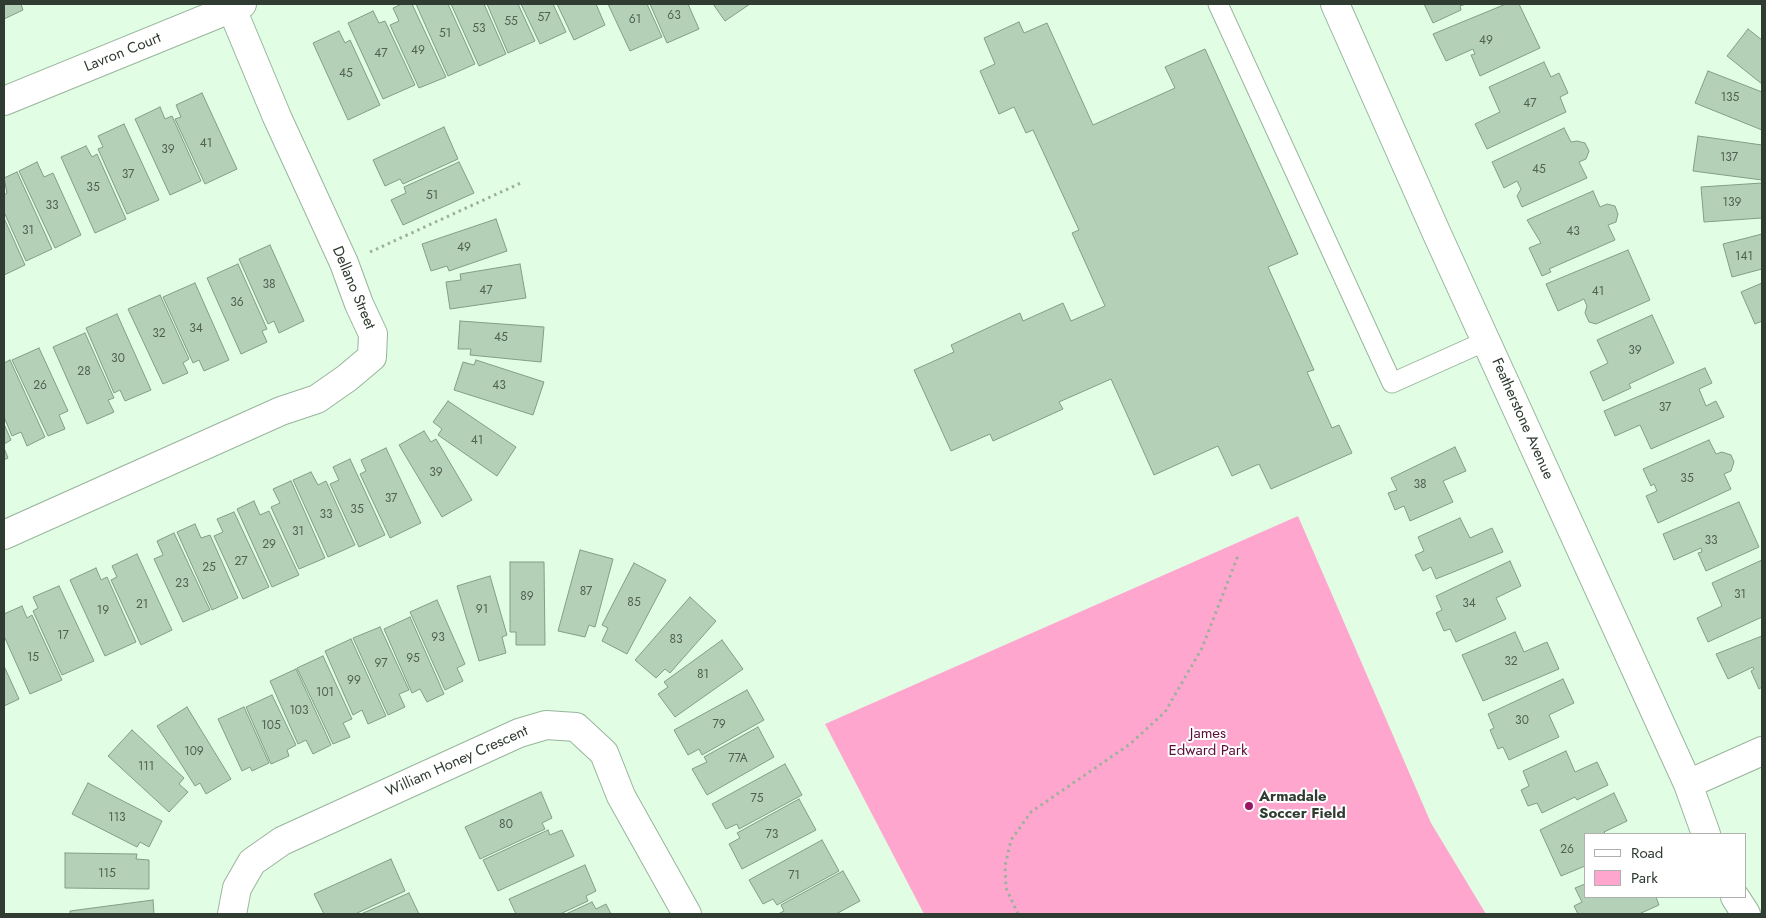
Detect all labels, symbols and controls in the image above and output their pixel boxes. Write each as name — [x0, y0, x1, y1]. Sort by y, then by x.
house number: 63 — [667, 9, 681, 23]
house number: 57 — [537, 11, 551, 25]
house number: 61 — [629, 13, 641, 27]
house number: 55 — [504, 15, 518, 29]
house number: 53 — [472, 22, 486, 36]
house number: 51 — [439, 27, 451, 41]
street label: Lavron Court — [82, 29, 164, 77]
house number: 49 — [1479, 34, 1493, 48]
house number: 49 — [411, 44, 425, 58]
house number: 47 — [374, 47, 388, 61]
house number: 45 — [339, 67, 353, 81]
house number: 135 — [1721, 91, 1739, 105]
house number: 47 — [1523, 97, 1537, 111]
house number: 41 — [200, 137, 212, 151]
house number: 39 — [161, 143, 175, 157]
house number: 137 — [1720, 151, 1738, 165]
house number: 45 — [1532, 163, 1546, 177]
house number: 37 — [122, 168, 134, 182]
house number: 35 — [86, 181, 100, 195]
house number: 51 — [426, 189, 438, 203]
house number: 139 — [1723, 196, 1741, 210]
house number: 33 — [45, 199, 59, 213]
house number: 31 — [22, 224, 34, 238]
house number: 43 — [1566, 225, 1580, 239]
house number: 49 — [457, 241, 471, 255]
street label: Dellano Street — [327, 244, 379, 332]
house number: 141 — [1735, 250, 1753, 264]
house number: 38 — [262, 278, 276, 292]
house number: 47 — [479, 284, 493, 298]
house number: 41 — [1592, 285, 1604, 299]
house number: 36 — [230, 296, 244, 310]
house number: 34 — [189, 322, 203, 336]
house number: 32 — [152, 327, 166, 341]
house number: 45 — [494, 331, 508, 345]
house number: 39 — [1628, 344, 1642, 358]
house number: 30 — [111, 352, 125, 366]
street label: Featherstone Avenue — [1487, 356, 1557, 482]
house number: 28 — [77, 365, 91, 379]
house number: 26 — [33, 379, 47, 393]
house number: 43 — [492, 379, 506, 393]
house number: 37 — [1659, 401, 1671, 415]
house number: 41 — [471, 434, 483, 448]
house number: 39 — [429, 466, 443, 480]
house number: 35 — [1680, 472, 1694, 486]
house number: 38 — [1413, 478, 1427, 492]
house number: 37 — [385, 492, 397, 506]
house number: 35 — [350, 503, 364, 517]
house number: 33 — [319, 508, 333, 522]
house number: 31 — [292, 525, 304, 539]
house number: 33 — [1704, 534, 1718, 548]
house number: 29 — [262, 538, 276, 552]
house number: 27 — [234, 555, 248, 569]
house number: 25 — [202, 561, 216, 575]
house number: 23 — [175, 577, 189, 591]
house number: 87 — [580, 585, 592, 599]
house number: 31 — [1734, 588, 1746, 602]
house number: 89 — [520, 590, 534, 604]
house number: 85 — [627, 596, 641, 610]
house number: 34 — [1462, 597, 1476, 611]
house number: 21 — [136, 598, 148, 612]
house number: 91 — [476, 603, 488, 617]
house number: 19 — [97, 604, 109, 618]
house number: 17 — [57, 629, 69, 643]
house number: 93 — [431, 631, 445, 645]
house number: 83 — [669, 633, 683, 647]
house number: 15 — [27, 651, 39, 665]
house number: 95 — [406, 652, 420, 666]
house number: 32 — [1504, 655, 1518, 669]
house number: 97 — [375, 657, 387, 671]
house number: 81 — [697, 668, 709, 682]
house number: 99 — [347, 674, 361, 688]
house number: 101 — [316, 686, 334, 700]
house number: 103 — [289, 704, 309, 718]
house number: 30 — [1515, 714, 1529, 728]
house number: 79 — [712, 718, 726, 732]
house number: 105 — [261, 719, 281, 733]
street label: William Honey Crescent — [383, 723, 531, 801]
park label: James Edward Park — [1168, 725, 1248, 760]
house number: 109 — [184, 745, 204, 759]
house number: 77A — [728, 752, 748, 766]
house number: 111 — [138, 760, 154, 774]
place label: Armadale Soccer Field — [1259, 788, 1346, 823]
house number: 75 — [750, 792, 764, 806]
marker: Armadale Soccer Field — [1243, 800, 1255, 812]
house number: 113 — [108, 811, 126, 825]
house number: 80 — [499, 818, 513, 832]
house number: 73 — [766, 828, 778, 842]
legend — [1584, 833, 1746, 898]
text: Road — [1631, 842, 1663, 864]
house number: 26 — [1560, 843, 1574, 857]
house number: 115 — [98, 867, 116, 881]
text: Park — [1631, 867, 1658, 889]
house number: 71 — [788, 869, 800, 883]

